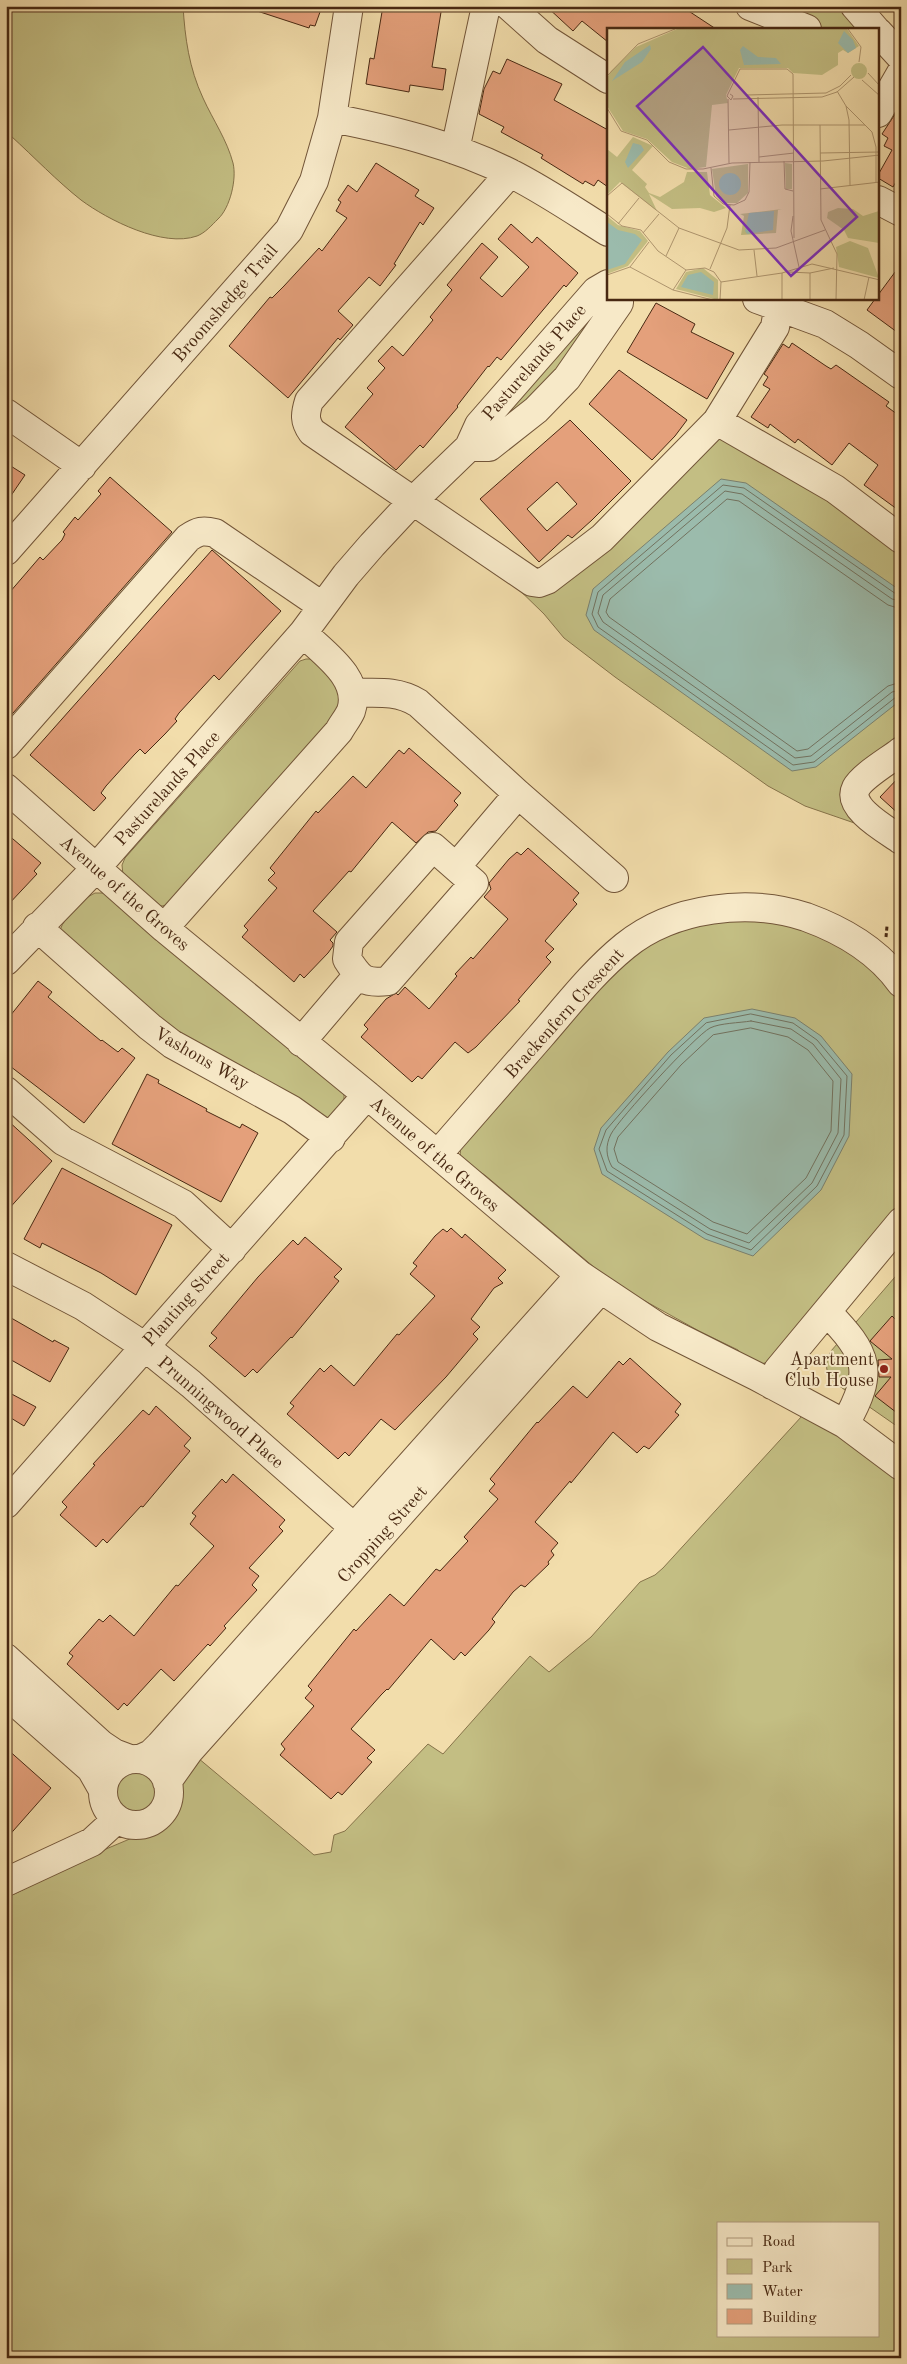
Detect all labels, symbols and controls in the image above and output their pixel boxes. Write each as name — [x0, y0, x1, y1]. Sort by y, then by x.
inset map — [607, 28, 880, 300]
street label: Broomshedge Trail — [170, 241, 282, 366]
street label: Pasturelands Place — [480, 301, 590, 424]
street label: Pasturelands Place — [112, 728, 224, 850]
street label: Avenue of the Groves — [56, 833, 193, 955]
street label: Brackenfern Crescent — [502, 945, 628, 1082]
street label: Vashons Way — [151, 1024, 252, 1093]
street label: Avenue of the Groves — [366, 1094, 503, 1216]
street label: Planting Street — [140, 1249, 233, 1350]
place label: Apartment Club House — [784, 1351, 874, 1390]
street label: Prunningwood Place — [154, 1353, 287, 1472]
marker: Apartment Club House — [878, 1363, 890, 1375]
street label: Cropping Street — [335, 1483, 431, 1587]
legend — [717, 2222, 880, 2336]
text: Road — [762, 2235, 796, 2250]
text: Park — [762, 2261, 793, 2276]
text: Water — [762, 2285, 803, 2300]
text: Building — [762, 2311, 817, 2326]

